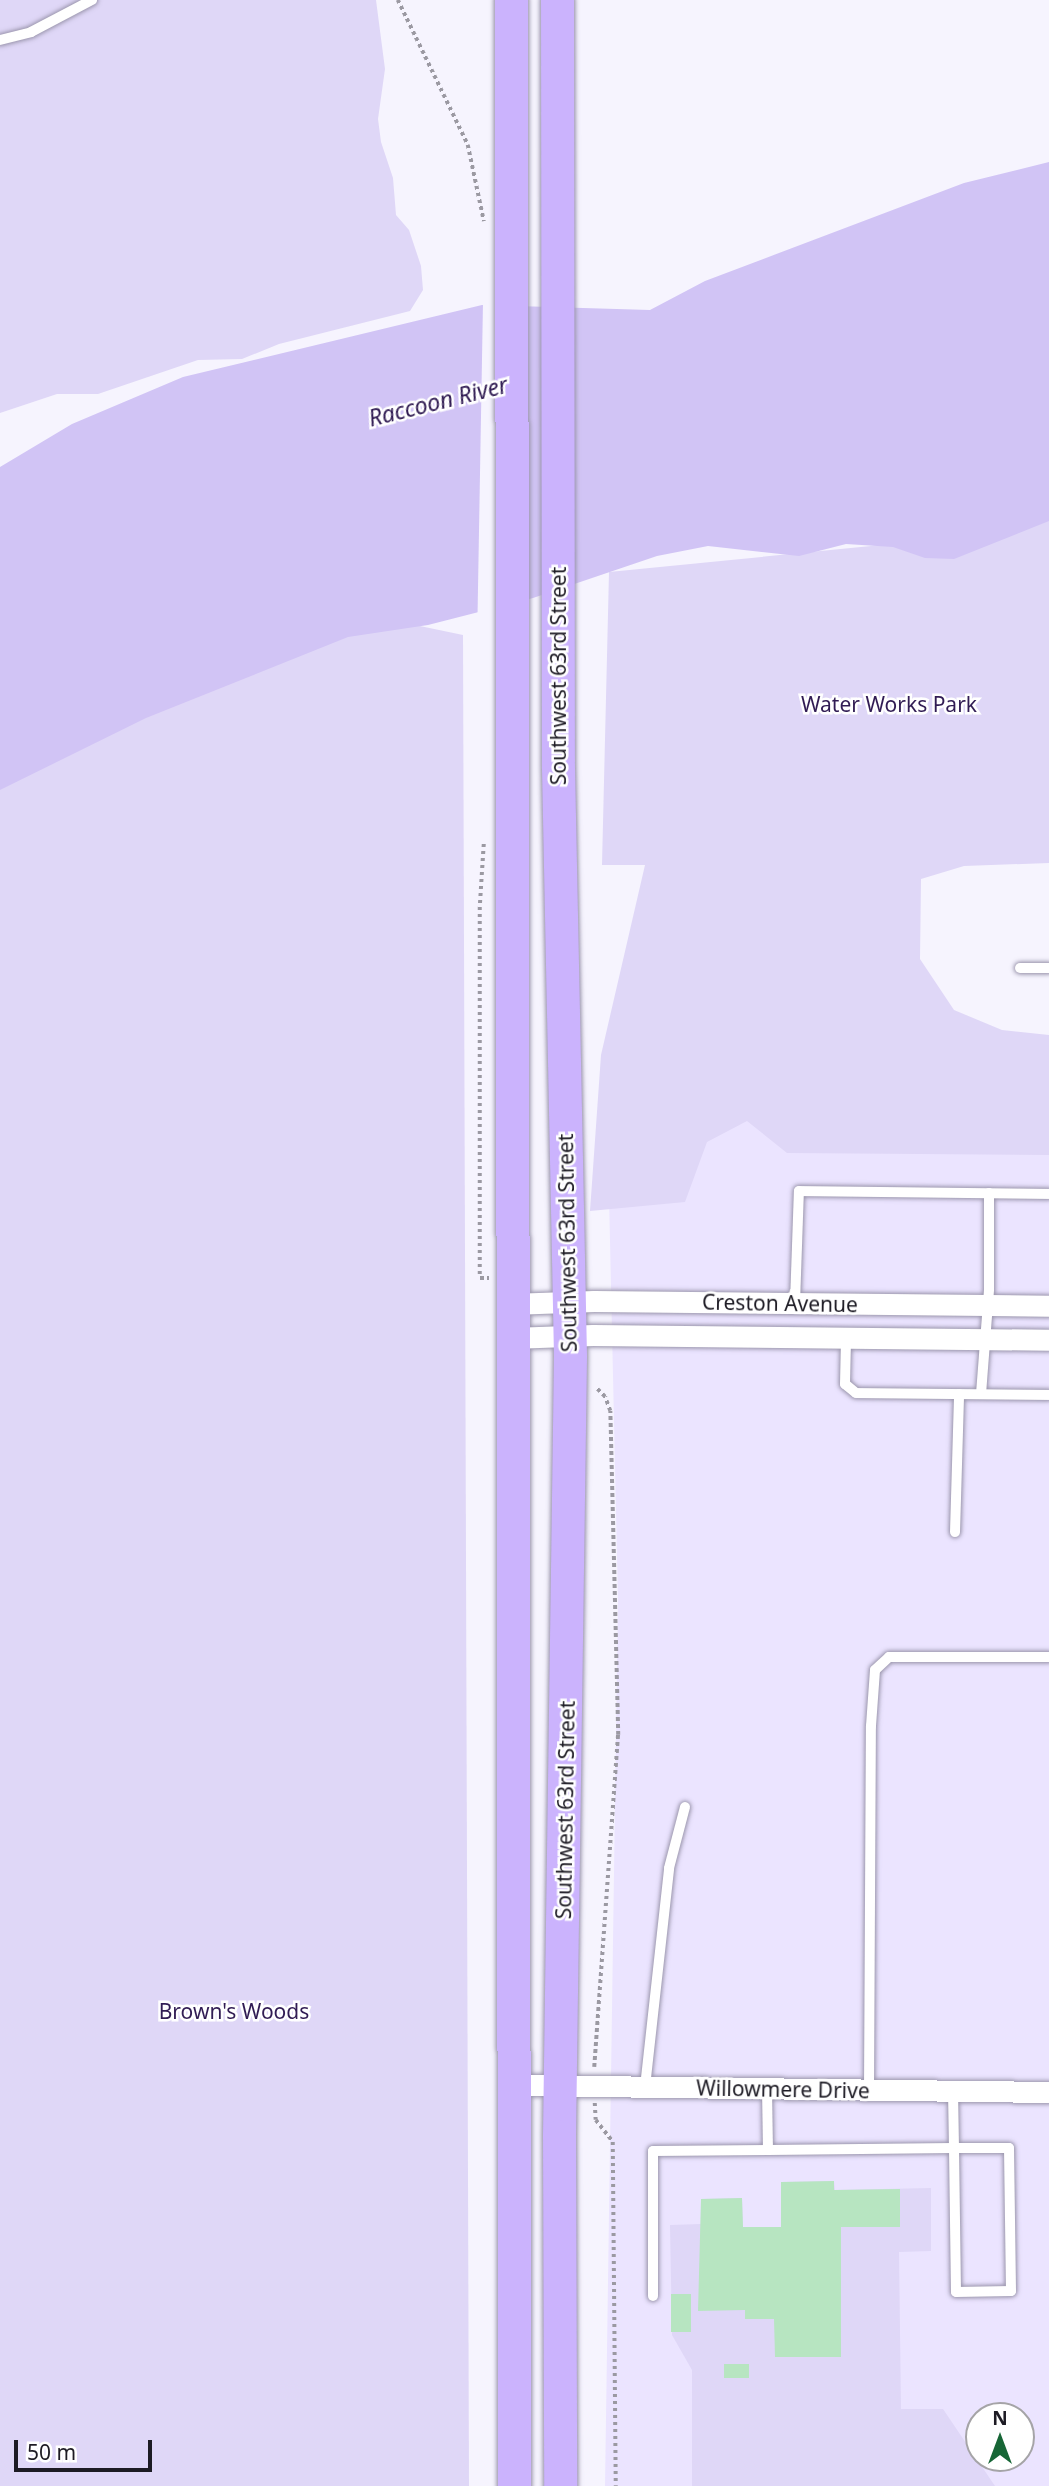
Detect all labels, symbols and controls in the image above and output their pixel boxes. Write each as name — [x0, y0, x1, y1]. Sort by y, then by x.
water label: Raccoon River — [365, 370, 511, 432]
street label: Southwest 63rd Street — [545, 567, 571, 785]
park label: Water Works Park — [801, 691, 977, 717]
street label: Southwest 63rd Street — [552, 1134, 582, 1352]
street label: Creston Avenue — [702, 1289, 858, 1317]
street label: Southwest 63rd Street — [550, 1701, 580, 1919]
park label: Brown's Woods — [159, 1998, 309, 2024]
street label: Willowmere Drive — [696, 2075, 870, 2103]
north arrow — [965, 2402, 1035, 2472]
text: N — [992, 2405, 1008, 2431]
scale bar — [18, 2426, 156, 2470]
text: 50 m — [27, 2438, 76, 2466]

